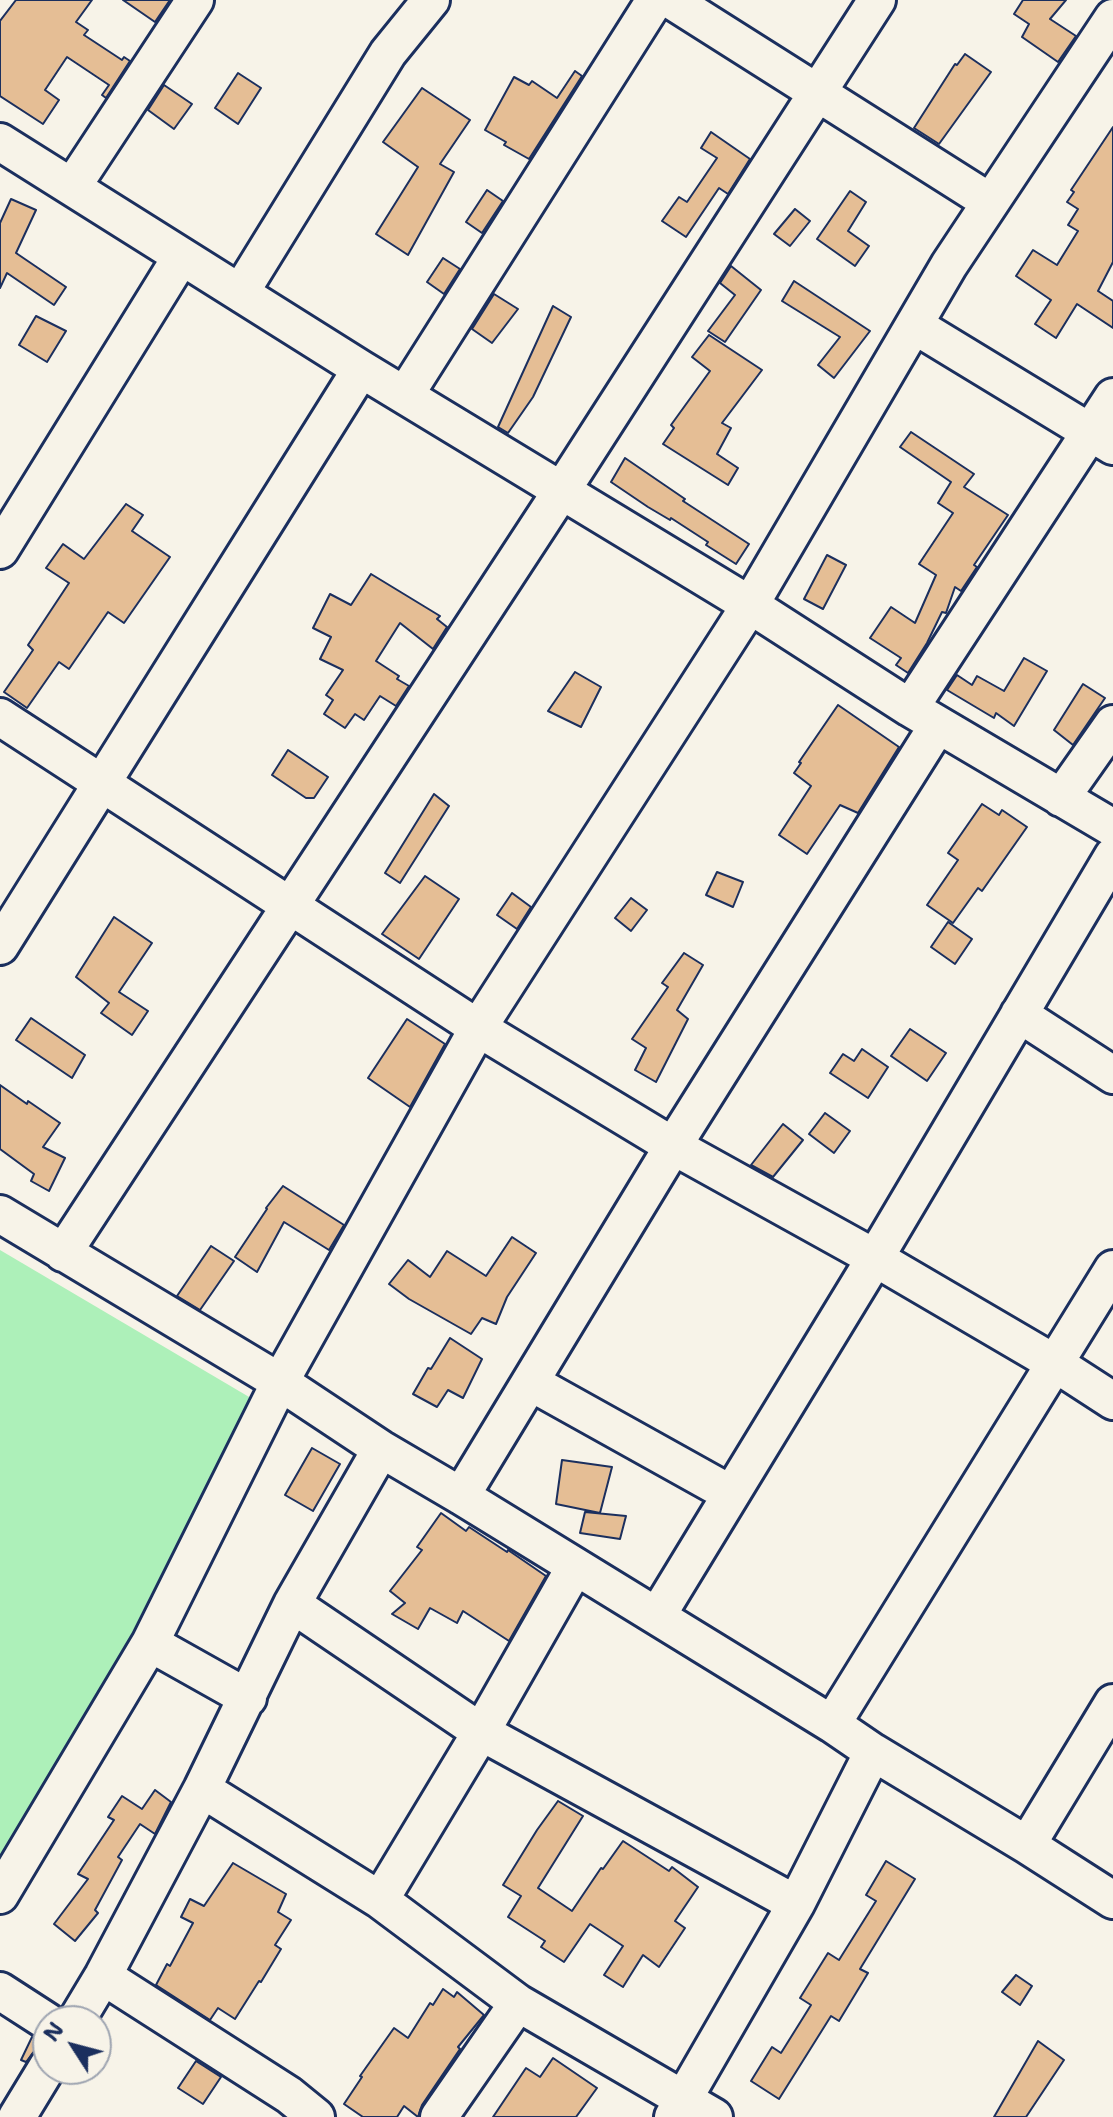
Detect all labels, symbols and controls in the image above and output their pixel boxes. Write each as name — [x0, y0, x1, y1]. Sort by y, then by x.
north arrow — [32, 2005, 112, 2085]
text: N — [37, 2016, 71, 2047]

